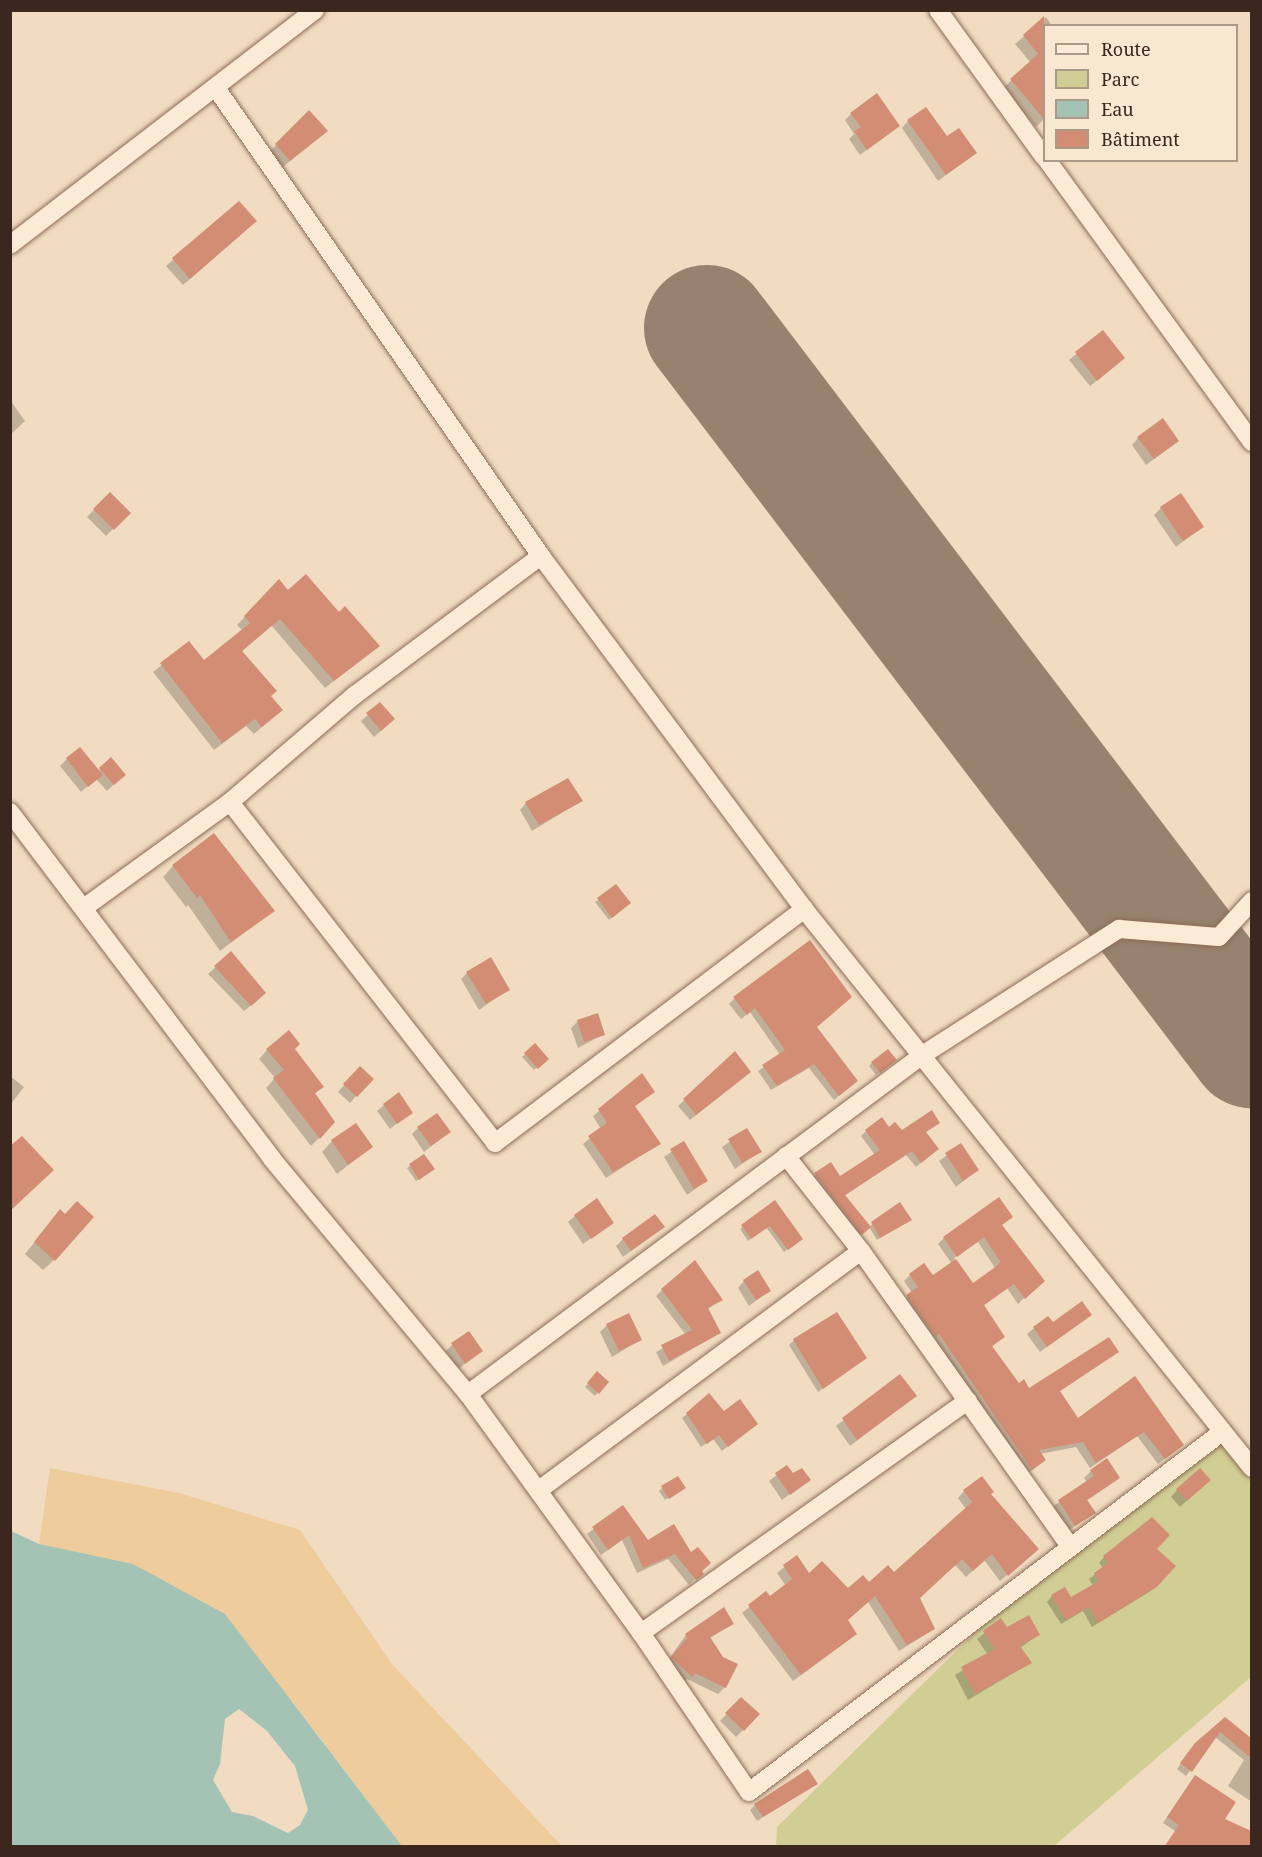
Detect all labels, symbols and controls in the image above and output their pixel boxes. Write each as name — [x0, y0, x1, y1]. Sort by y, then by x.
legend — [1043, 24, 1238, 162]
text: Route — [1101, 37, 1151, 61]
text: Parc — [1101, 67, 1139, 91]
text: Eau — [1101, 97, 1134, 121]
text: Bâtiment — [1101, 127, 1180, 151]

